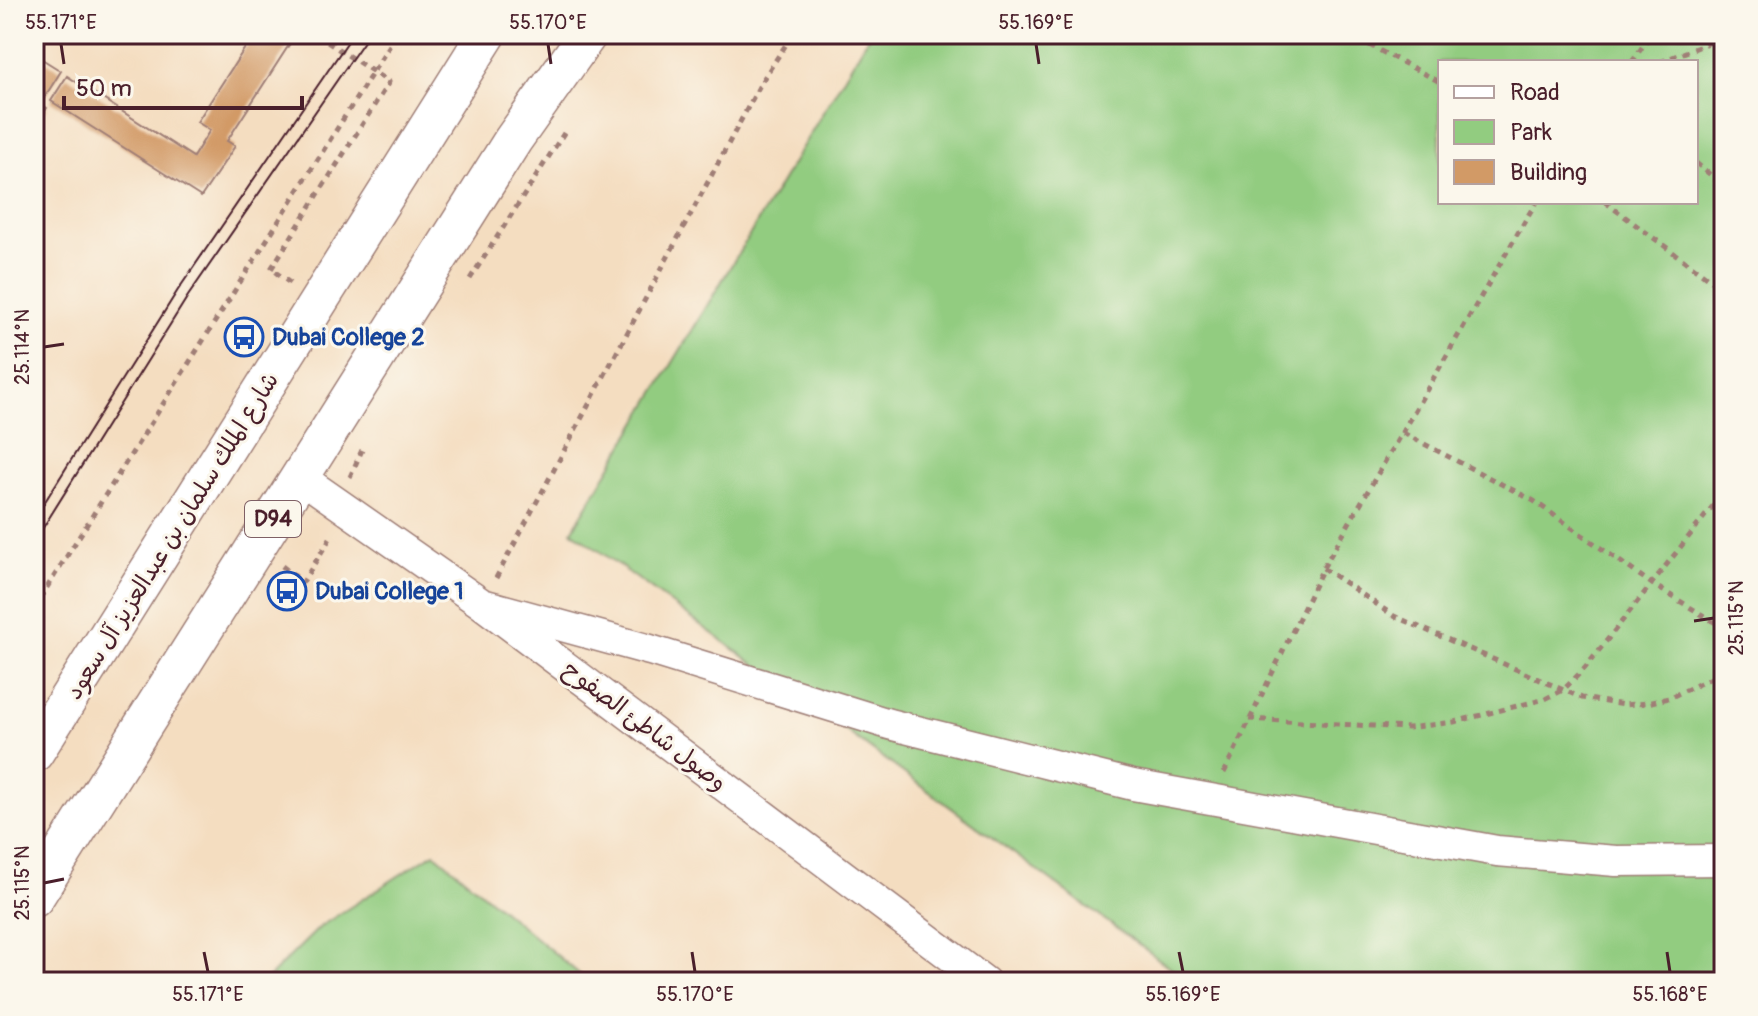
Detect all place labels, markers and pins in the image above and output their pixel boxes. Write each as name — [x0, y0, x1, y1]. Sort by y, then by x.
bus stop icon: Dubai College 2 — [223, 316, 265, 358]
place label: Dubai College 2 — [272, 323, 425, 352]
bus stop icon: Dubai College 1 — [266, 570, 308, 612]
place label: Dubai College 1 — [315, 577, 464, 606]

